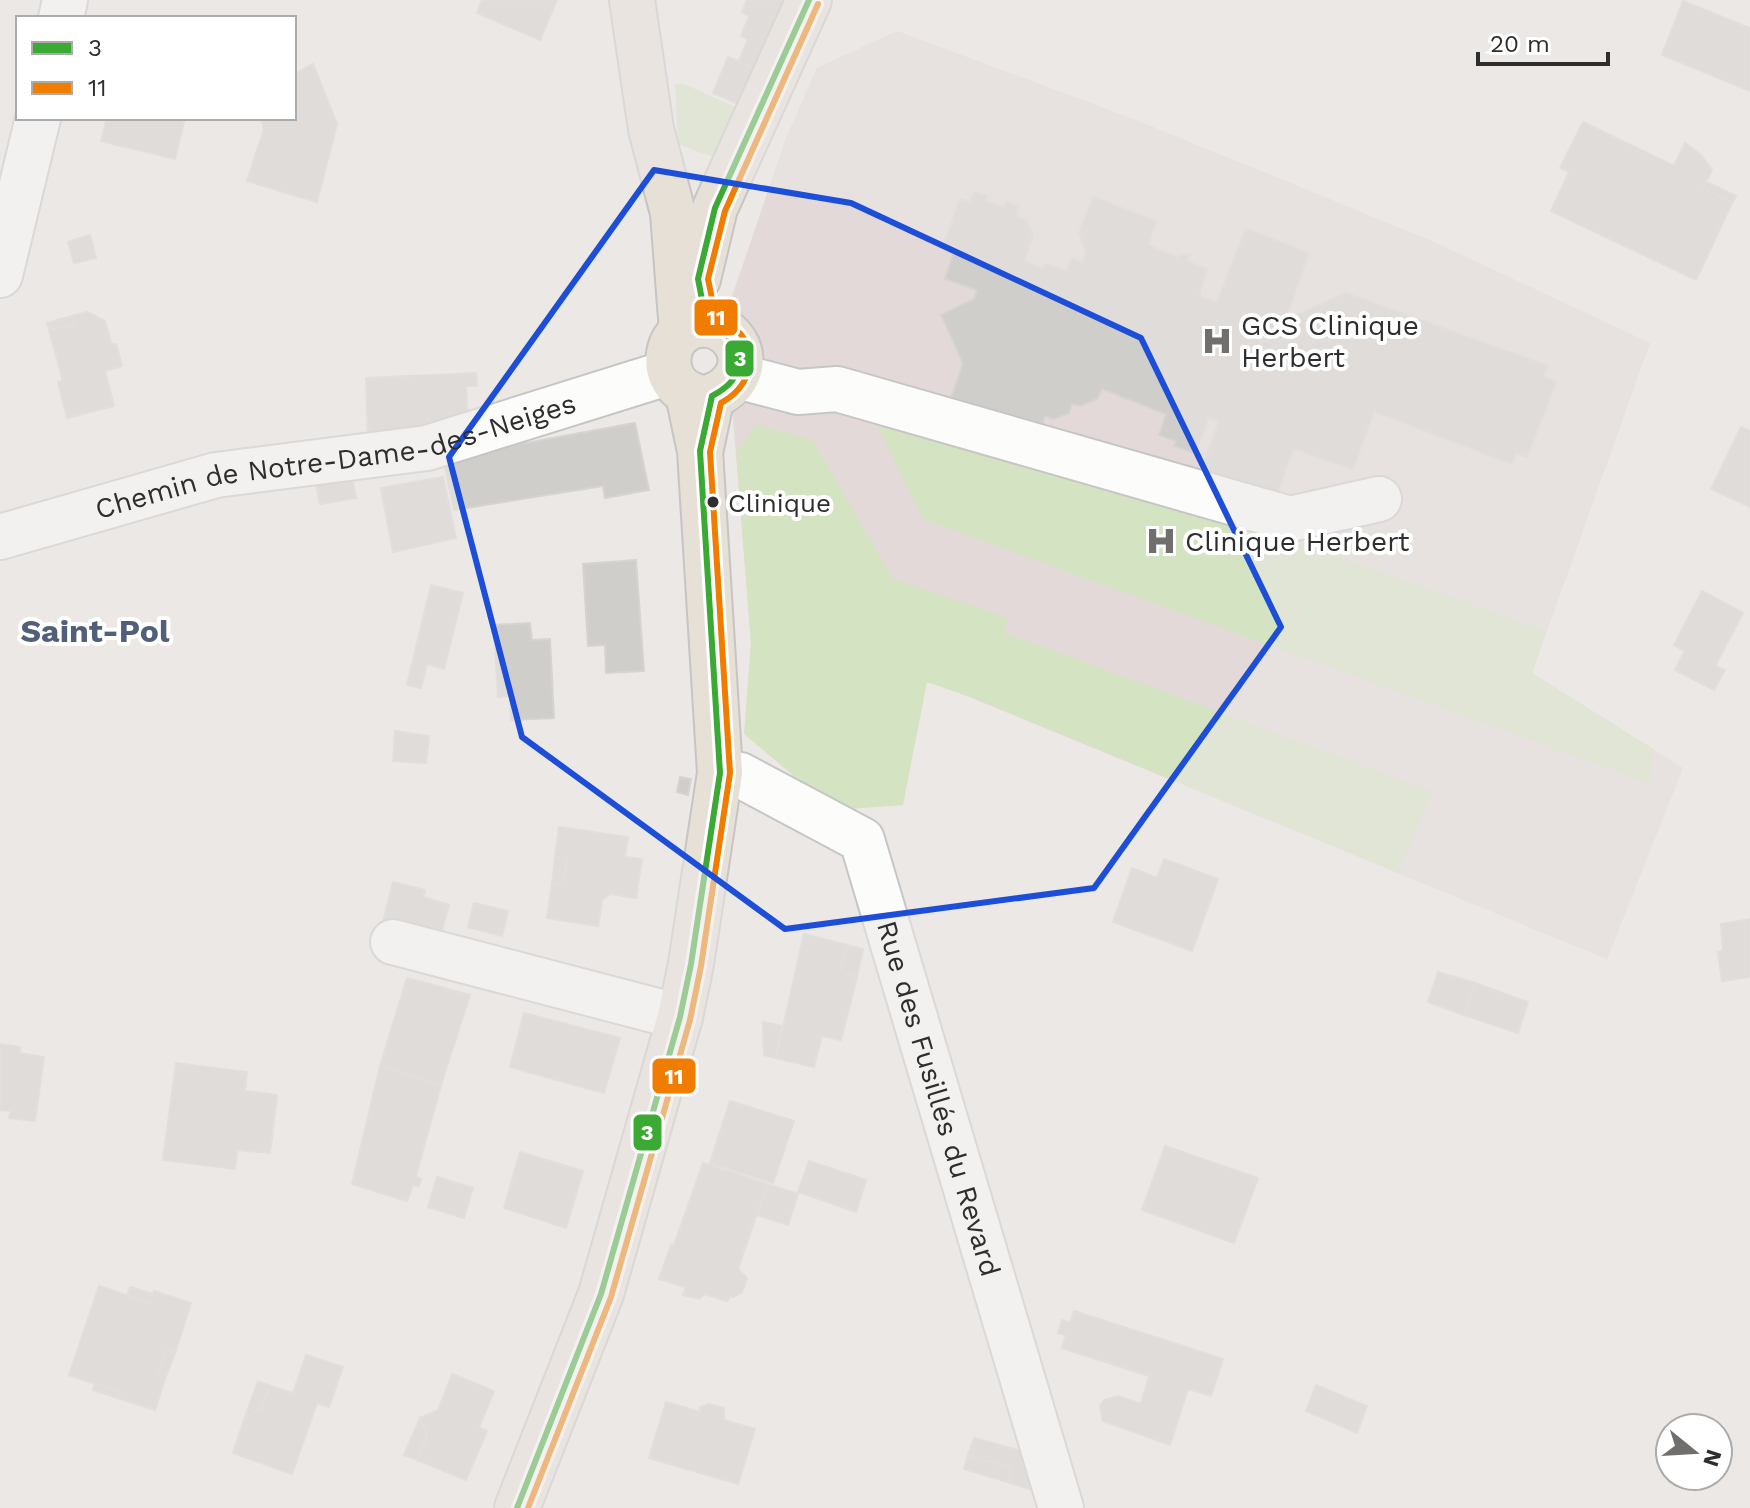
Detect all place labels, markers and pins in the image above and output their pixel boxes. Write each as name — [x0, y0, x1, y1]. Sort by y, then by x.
place label: GCS Clinique Herbert — [1241, 309, 1419, 374]
hospital icon: GCS Clinique Herbert — [1200, 324, 1234, 358]
place label: Clinique — [728, 488, 831, 518]
marker: Clinique — [705, 494, 721, 510]
hospital icon: Clinique Herbert — [1144, 524, 1178, 558]
place label: Clinique Herbert — [1185, 525, 1410, 558]

